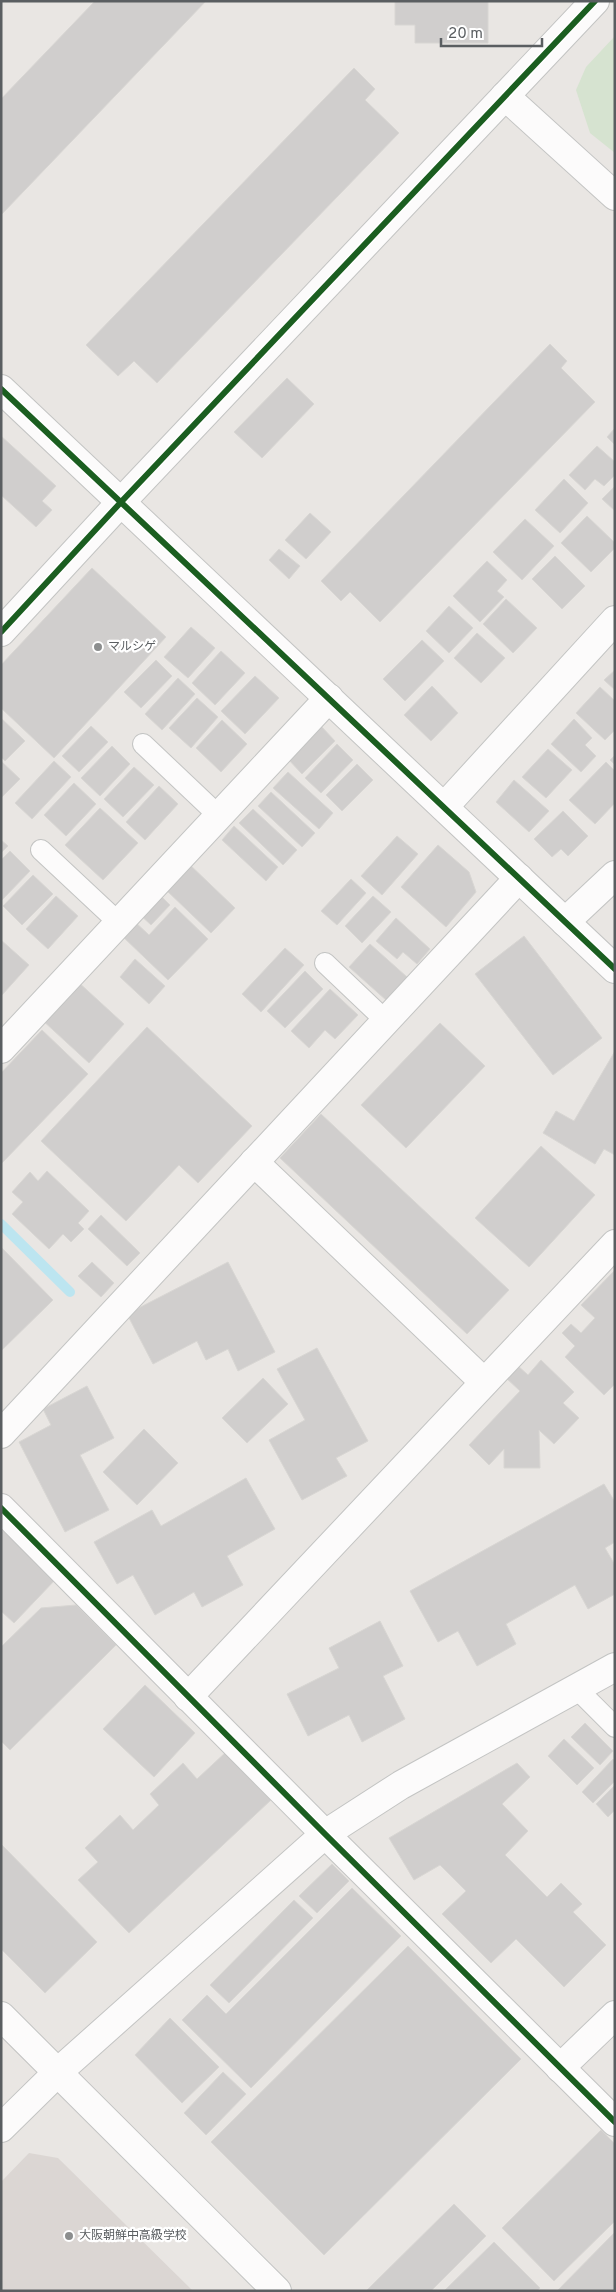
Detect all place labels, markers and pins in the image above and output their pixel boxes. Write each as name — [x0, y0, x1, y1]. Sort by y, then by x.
place label: マルシゲ — [108, 639, 156, 655]
marker: マルシゲ — [92, 641, 104, 653]
place label: 大阪朝鮮中高級学校 — [79, 2228, 187, 2244]
marker: 大阪朝鮮中高級学校 — [63, 2230, 75, 2242]

